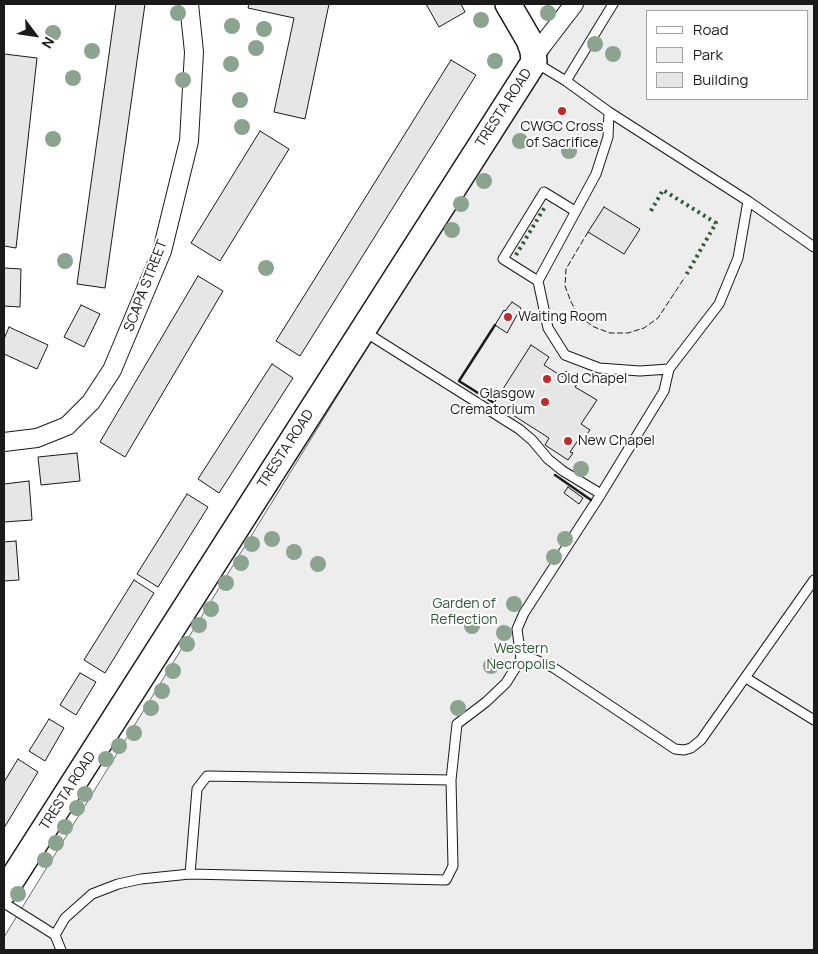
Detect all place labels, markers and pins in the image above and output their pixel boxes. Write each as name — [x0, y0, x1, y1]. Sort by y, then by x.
marker: CWGC Cross of Sacrifice — [556, 105, 568, 117]
place label: CWGC Cross of Sacrifice — [520, 119, 604, 152]
place label: Waiting Room — [518, 309, 607, 325]
marker: Waiting Room — [502, 311, 514, 323]
place label: Old Chapel — [557, 371, 627, 387]
marker: Old Chapel — [541, 373, 553, 385]
place label: Glasgow Crematorium — [450, 386, 535, 418]
marker: Glasgow Crematorium — [539, 396, 551, 408]
place label: New Chapel — [578, 433, 655, 449]
marker: New Chapel — [562, 435, 574, 447]

